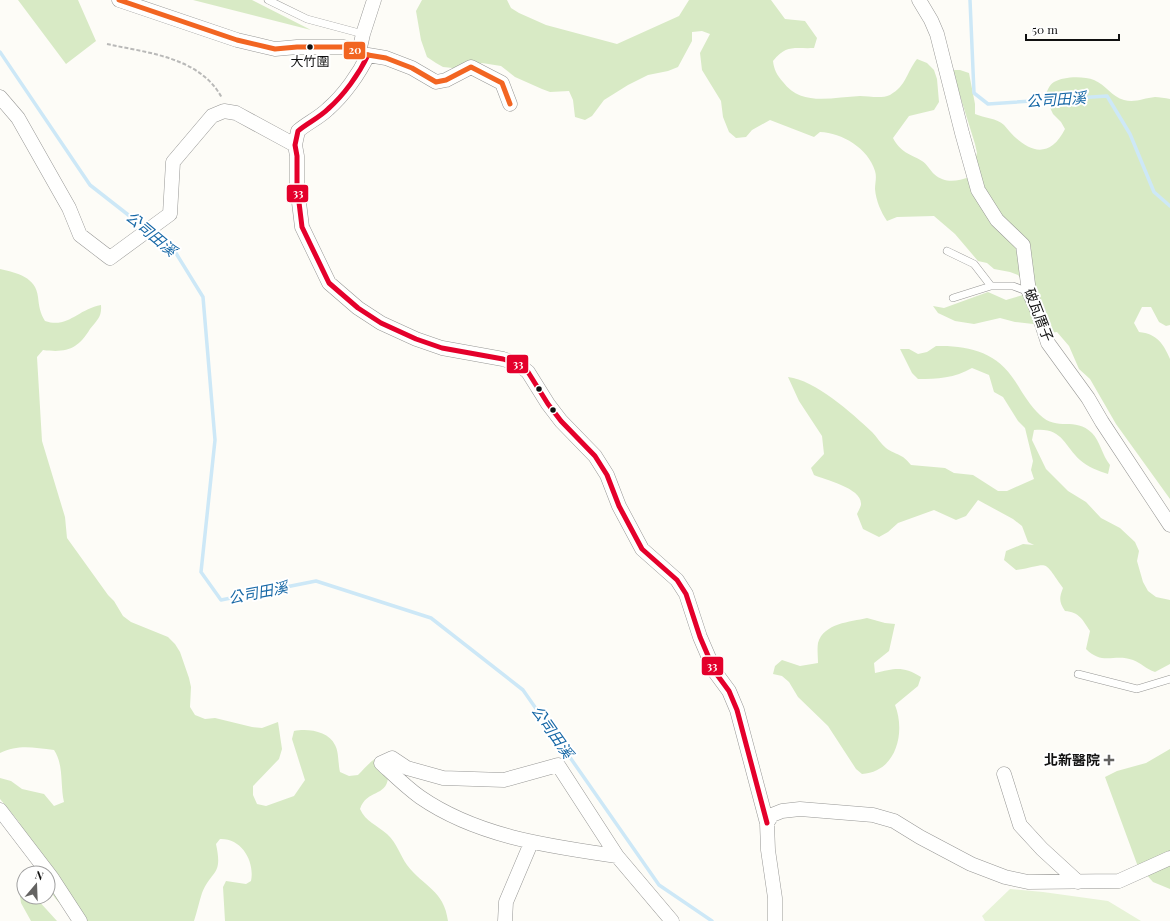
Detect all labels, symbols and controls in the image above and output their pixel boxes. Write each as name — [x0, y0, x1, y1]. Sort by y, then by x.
scale bar — [1026, 16, 1119, 42]
text: 50 m — [1032, 21, 1058, 37]
line badge: 20 — [343, 41, 366, 60]
marker: 大竹圍 — [305, 42, 315, 52]
text: 20 — [349, 42, 361, 57]
place label: 大竹圍 — [290, 52, 330, 69]
water label: 公司田溪 — [1025, 87, 1089, 111]
line badge: 33 — [286, 184, 309, 203]
text: 33 — [293, 185, 303, 200]
water label: 公司田溪 — [122, 206, 183, 261]
street label: 破瓦厝子 — [1021, 285, 1058, 344]
line badge: 33 — [506, 354, 529, 374]
text: 33 — [513, 356, 523, 371]
unlabelled marker — [534, 384, 544, 394]
unlabelled marker — [548, 405, 558, 415]
water label: 公司田溪 — [226, 576, 291, 608]
line badge: 33 — [701, 656, 724, 676]
text: 33 — [707, 658, 717, 673]
water label: 公司田溪 — [527, 701, 579, 763]
place label: 北新醫院 — [1044, 750, 1100, 769]
marker: 北新醫院 — [1103, 754, 1115, 766]
north arrow — [16, 865, 56, 905]
text: N — [33, 867, 46, 883]

